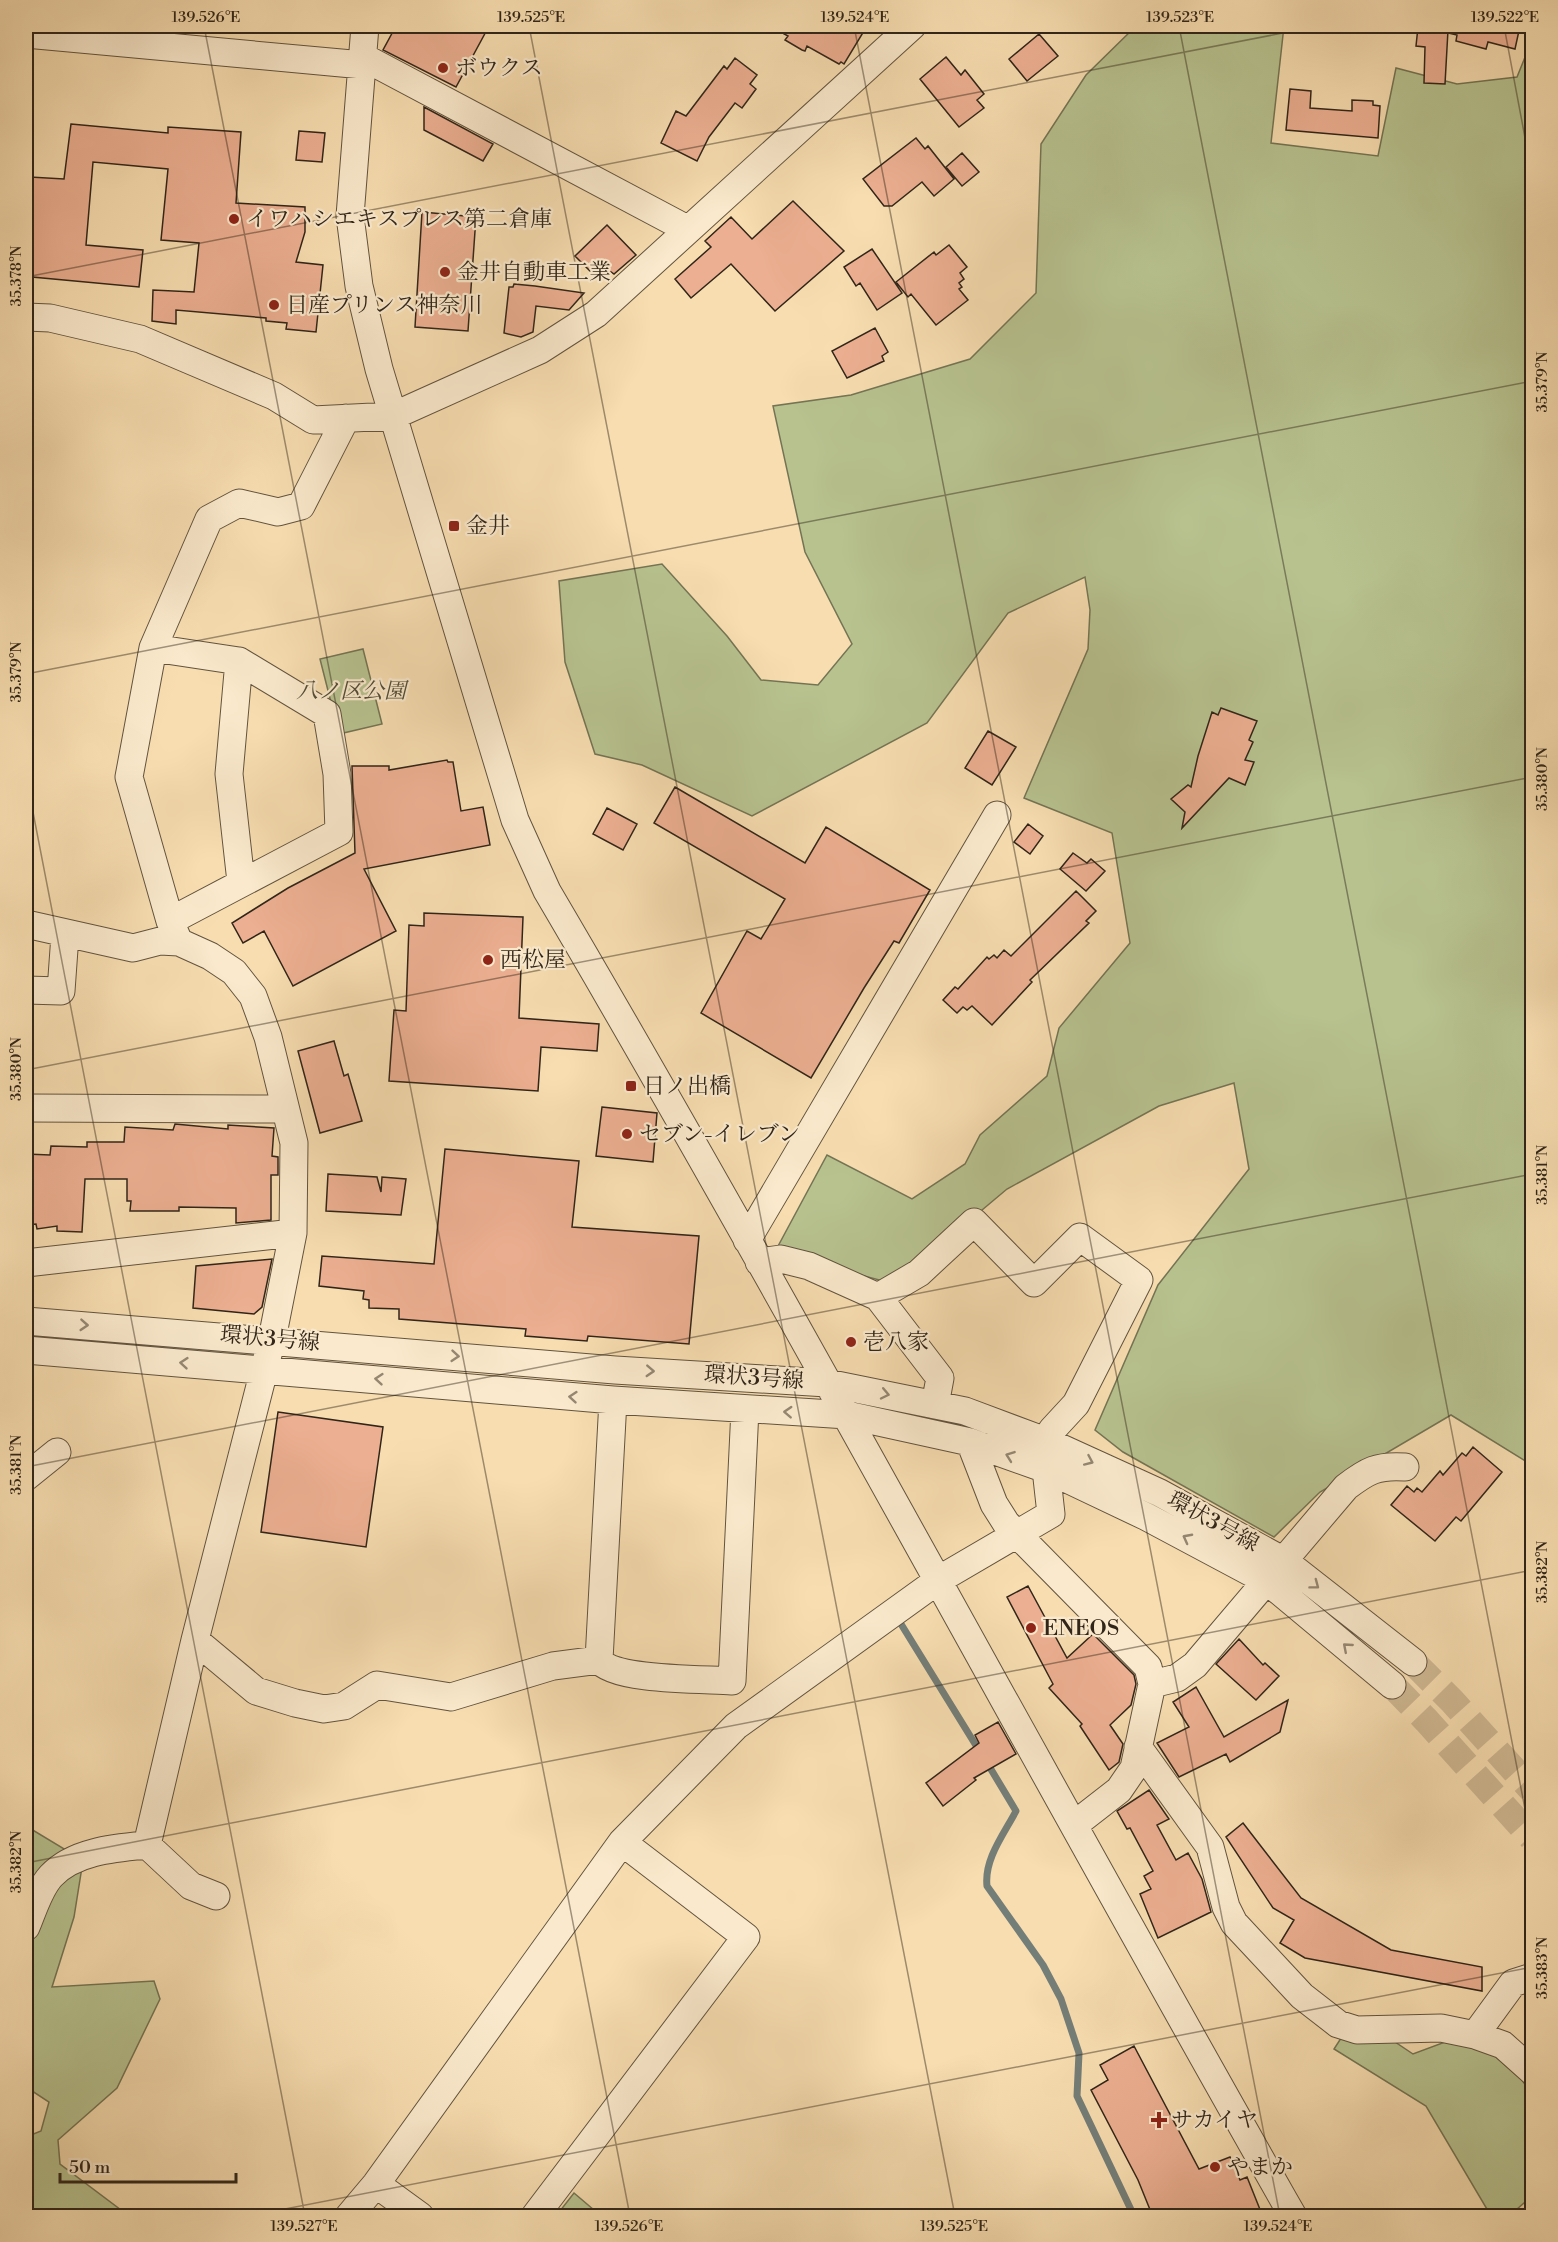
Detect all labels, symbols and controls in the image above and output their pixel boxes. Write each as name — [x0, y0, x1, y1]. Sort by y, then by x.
text: 139.526°E — [172, 8, 240, 27]
text: 139.525°E — [497, 8, 565, 27]
text: 139.524°E — [821, 8, 889, 27]
text: 139.523°E — [1146, 8, 1214, 27]
text: 139.522°E — [1471, 8, 1539, 27]
place label: ボウクス — [455, 55, 543, 82]
marker: ボウクス — [436, 61, 450, 75]
place label: イワハシエキスプレス第二倉庫 — [246, 206, 552, 233]
marker: イワハシエキスプレス第二倉庫 — [227, 212, 241, 226]
text: 35.378°N — [7, 246, 26, 306]
place label: 金井自動車工業 — [457, 259, 611, 286]
marker: 金井自動車工業 — [438, 265, 452, 279]
place label: 日産プリンス神奈川 — [286, 292, 482, 319]
marker: 日産プリンス神奈川 — [267, 298, 281, 312]
text: 35.379°N — [1533, 352, 1552, 412]
place label: 金井 — [466, 513, 510, 540]
marker: 金井 — [447, 519, 461, 533]
text: 35.379°N — [7, 642, 26, 702]
park label: 八ノ区公園 — [296, 678, 409, 705]
text: 35.380°N — [1533, 747, 1552, 811]
place label: 西松屋 — [500, 947, 566, 974]
marker: 西松屋 — [481, 953, 495, 967]
text: 35.380°N — [7, 1037, 26, 1101]
place label: 日ノ出橋 — [643, 1073, 731, 1100]
marker: 日ノ出橋 — [624, 1079, 638, 1093]
place label: セブン-イレブン — [639, 1121, 800, 1148]
marker: セブン-イレブン — [620, 1127, 634, 1141]
text: 35.381°N — [1533, 1145, 1552, 1205]
one-way arrow — [79, 1318, 88, 1331]
street label: 環状3号線 — [219, 1321, 321, 1357]
place label: 壱八家 — [863, 1329, 929, 1356]
marker: 壱八家 — [844, 1335, 858, 1349]
one-way arrow — [451, 1349, 460, 1362]
one-way arrow — [180, 1357, 189, 1370]
street label: 環状3号線 — [703, 1361, 805, 1395]
one-way arrow — [645, 1365, 654, 1378]
one-way arrow — [374, 1373, 383, 1386]
one-way arrow — [879, 1387, 889, 1400]
one-way arrow — [568, 1391, 577, 1404]
one-way arrow — [784, 1406, 793, 1419]
text: 35.381°N — [7, 1435, 26, 1495]
one-way arrow — [1005, 1451, 1016, 1464]
one-way arrow — [1083, 1454, 1094, 1466]
street label: 環状3号線 — [1163, 1486, 1263, 1558]
one-way arrow — [1183, 1534, 1193, 1545]
text: 35.382°N — [1533, 1541, 1552, 1603]
one-way arrow — [1308, 1577, 1319, 1588]
place label: ENEOS — [1043, 1615, 1119, 1642]
marker: ENEOS — [1024, 1621, 1038, 1635]
one-way arrow — [1343, 1643, 1354, 1654]
text: 35.382°N — [7, 1831, 26, 1893]
text: 35.383°N — [1533, 1937, 1552, 1999]
place label: サカイヤ — [1171, 2107, 1258, 2134]
marker: サカイヤ — [1152, 2113, 1166, 2127]
scale bar — [60, 2146, 236, 2184]
place label: やまか — [1227, 2154, 1293, 2181]
text: 50 m — [69, 2156, 111, 2179]
marker: やまか — [1208, 2160, 1222, 2174]
text: 139.527°E — [270, 2217, 338, 2236]
text: 139.526°E — [595, 2217, 663, 2236]
text: 139.525°E — [920, 2217, 988, 2236]
text: 139.524°E — [1244, 2217, 1312, 2236]

